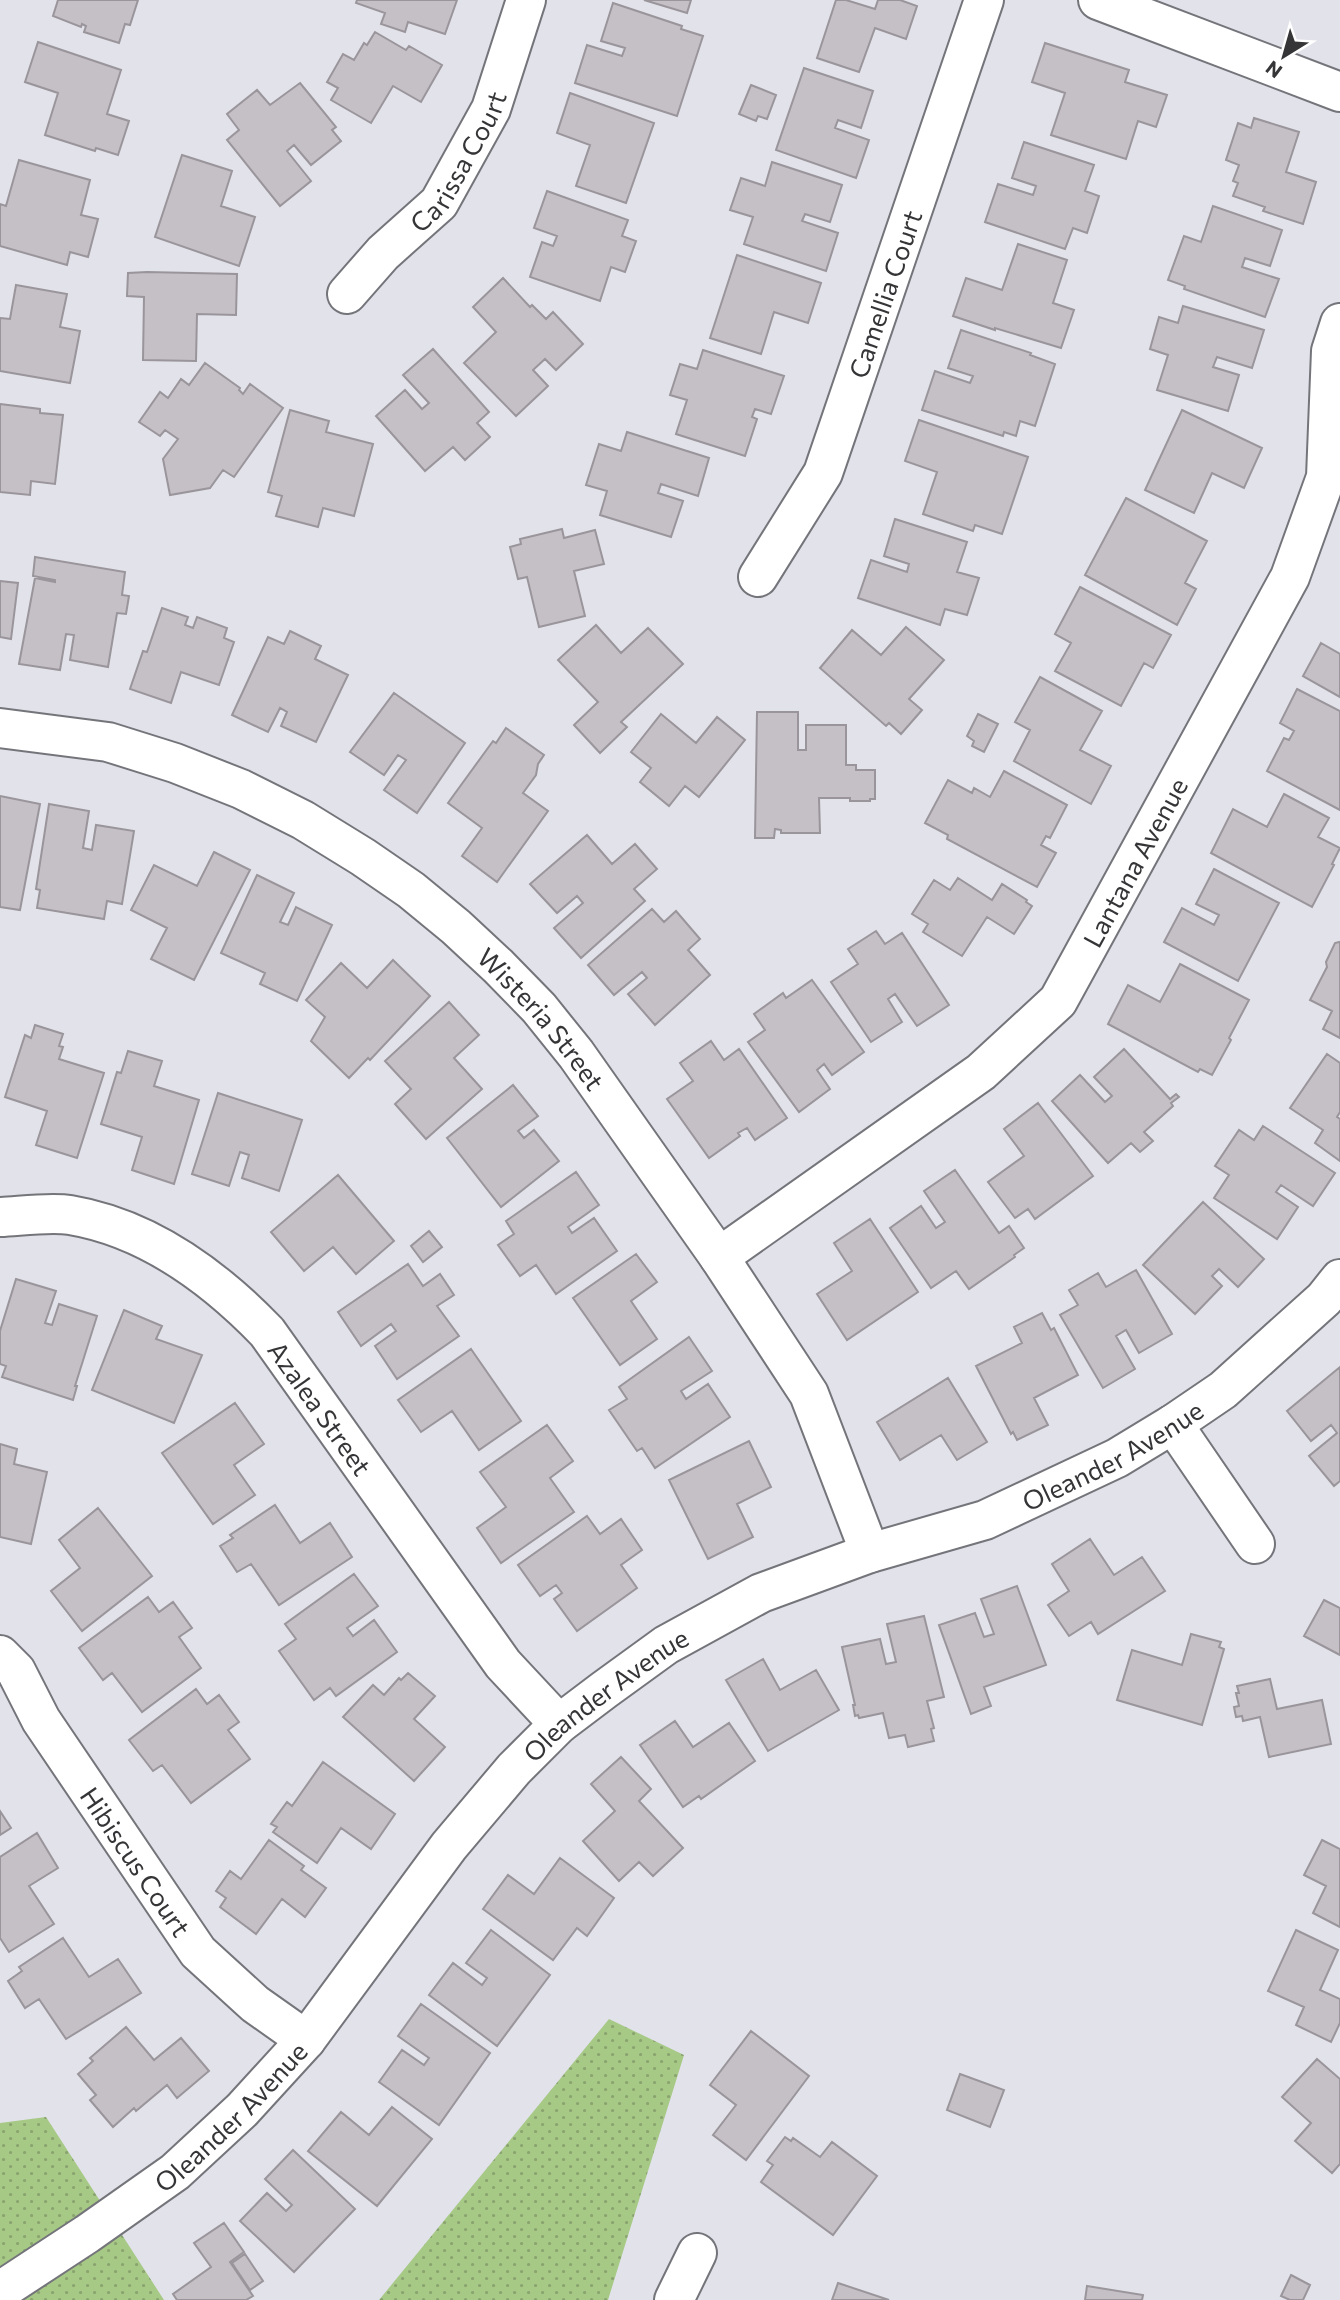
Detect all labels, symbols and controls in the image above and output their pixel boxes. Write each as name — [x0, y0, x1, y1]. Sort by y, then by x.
north arrow — [1249, 21, 1319, 91]
text: N — [1261, 56, 1286, 83]
street label: Carissa Court — [403, 87, 511, 238]
street label: Camellia Court — [841, 206, 927, 382]
street label: Lantana Avenue — [1075, 772, 1193, 952]
street label: Wisteria Street — [472, 940, 612, 1095]
street label: Azalea Street — [263, 1335, 379, 1481]
street label: Oleander Avenue — [1017, 1393, 1208, 1516]
street label: Oleander Avenue — [516, 1621, 693, 1767]
street label: Hibiscus Court — [75, 1781, 198, 1942]
street label: Oleander Avenue — [148, 2035, 312, 2197]

